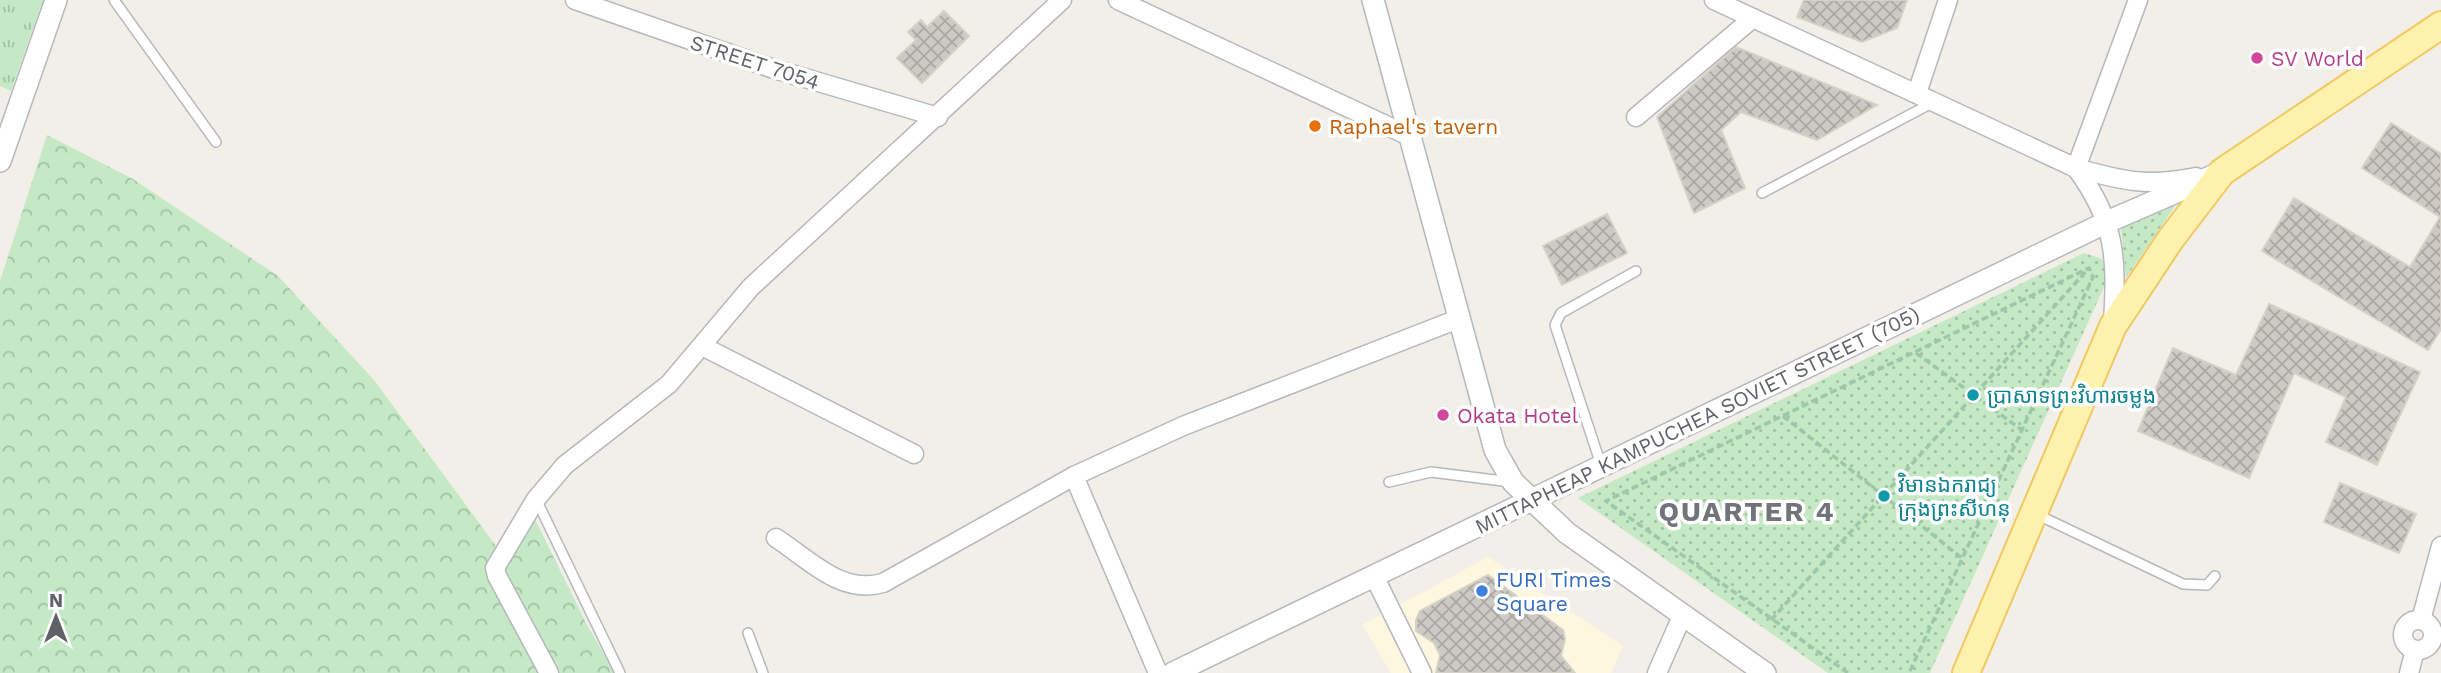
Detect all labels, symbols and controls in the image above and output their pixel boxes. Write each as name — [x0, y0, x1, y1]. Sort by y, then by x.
street label: STREET 7054 — [687, 29, 823, 95]
place label: SV World — [2271, 46, 2364, 71]
marker: SV World — [2249, 50, 2265, 66]
place label: Raphael's tavern — [1329, 114, 1498, 139]
marker: Raphael's tavern — [1307, 118, 1323, 134]
street label: MITTAPHEAP KAMPUCHEA SOVIET STREET (705) — [1471, 301, 1923, 539]
place label: ប្រាសាទព្រះវិហារចម្លង — [1987, 383, 2156, 409]
marker: ប្រាសាទព្រះវិហារចម្លង — [1965, 387, 1981, 403]
place label: Okata Hotel — [1457, 403, 1579, 428]
marker: Okata Hotel — [1435, 407, 1451, 423]
place label: វិមានឯករាជ្យ ក្រុងព្រះសីហនុ — [1897, 472, 2011, 522]
marker: វិមានឯករាជ្យ ក្រុងព្រះសីហនុ — [1876, 488, 1892, 504]
district label: QUARTER 4 — [1658, 495, 1836, 528]
place label: FURI Times Square — [1496, 567, 1612, 616]
north arrow — [21, 582, 91, 652]
marker: FURI Times Square — [1474, 583, 1490, 599]
text: N — [49, 589, 63, 612]

